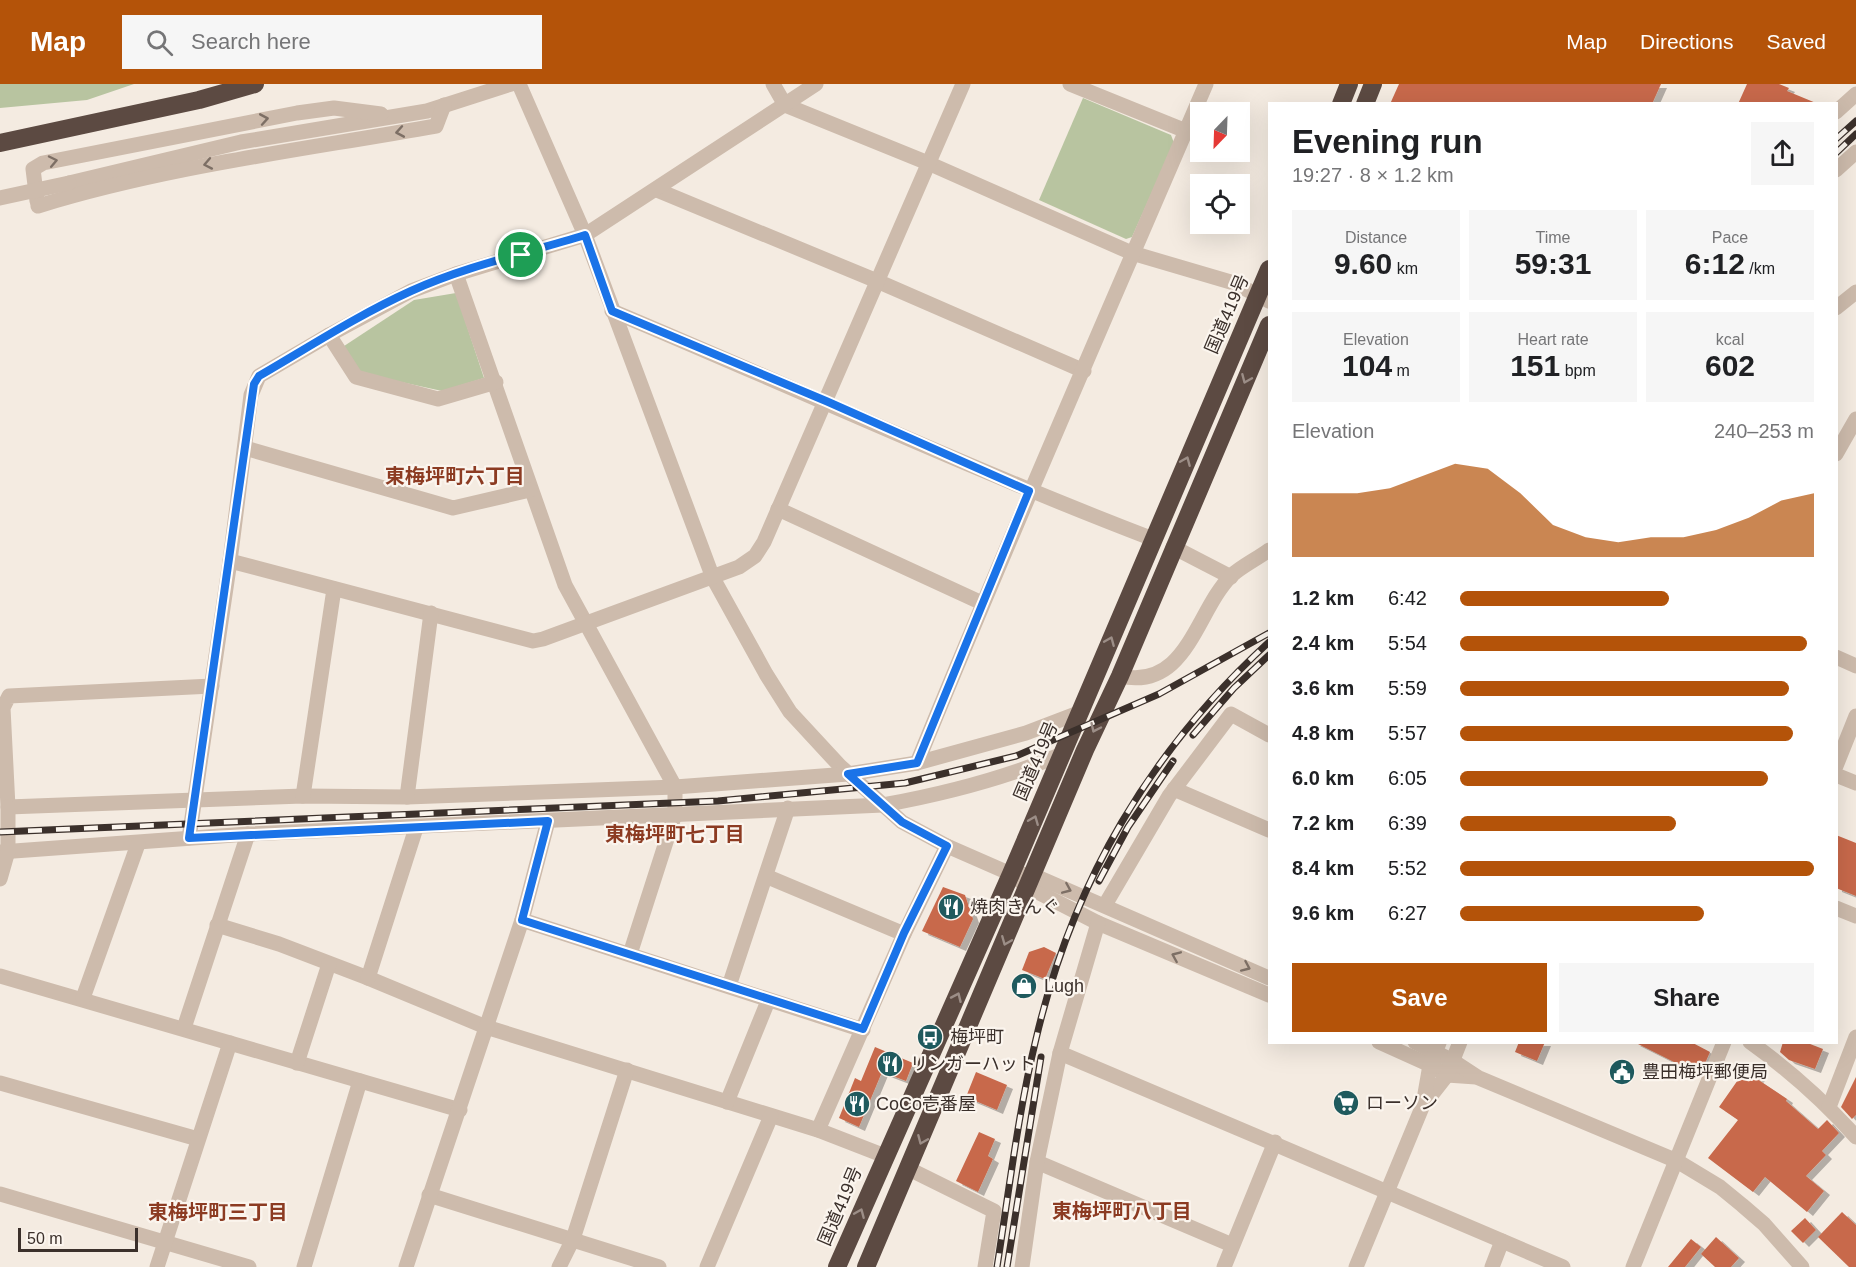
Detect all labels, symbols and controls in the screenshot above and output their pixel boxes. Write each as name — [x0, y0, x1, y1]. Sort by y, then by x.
search box — [122, 15, 542, 69]
text: Map — [30, 26, 86, 57]
icon: search — [143, 26, 176, 59]
text: Search here — [191, 29, 311, 54]
text: Map — [1566, 30, 1607, 53]
text: Directions — [1640, 30, 1733, 53]
text: Saved — [1766, 30, 1826, 53]
north arrow — [1190, 102, 1250, 162]
map controls — [1190, 102, 1250, 234]
one-way arrow — [259, 113, 269, 126]
button: share — [1751, 122, 1814, 185]
text: Evening run — [1292, 123, 1483, 160]
one-way arrow — [395, 125, 405, 138]
one-way arrow — [47, 156, 57, 169]
one-way arrow — [203, 157, 213, 170]
text: 19:27 · 8 × 1.2 km — [1292, 164, 1454, 186]
button: locate — [1190, 174, 1250, 234]
pin — [495, 229, 546, 280]
text: Distance — [1345, 229, 1407, 246]
text: Time — [1536, 229, 1570, 246]
text: Pace — [1712, 229, 1748, 246]
icon: arrive — [504, 238, 537, 271]
text: 9.60 — [1334, 247, 1392, 280]
text: 59:31 — [1515, 247, 1591, 280]
text: 6:12 — [1685, 247, 1745, 280]
text: km — [1392, 260, 1418, 277]
text: /km — [1745, 260, 1775, 277]
street label: 国道419号 — [1201, 271, 1253, 357]
text: Elevation — [1343, 331, 1409, 348]
text: Heart rate — [1517, 331, 1589, 348]
text: kcal — [1716, 331, 1744, 348]
text: 104 — [1342, 349, 1392, 382]
text: 151 — [1510, 349, 1560, 382]
text: 602 — [1705, 349, 1755, 382]
text: m — [1392, 362, 1410, 379]
text: bpm — [1560, 362, 1596, 379]
one-way arrow — [1241, 372, 1253, 383]
text: Elevation — [1292, 420, 1374, 442]
text: 240–253 m — [1714, 420, 1814, 442]
one-way arrow — [1179, 456, 1191, 467]
district label: 東梅坪町六丁目 — [385, 465, 525, 487]
text: 1.2 km — [1292, 587, 1354, 609]
text: 6:42 — [1388, 587, 1427, 609]
text: 2.4 km — [1292, 632, 1354, 654]
text: 5:54 — [1388, 632, 1427, 654]
one-way arrow — [1103, 636, 1115, 647]
text: 3.6 km — [1292, 677, 1354, 699]
text: 5:59 — [1388, 677, 1427, 699]
street label: 国道419号 — [1010, 718, 1062, 804]
one-way arrow — [1091, 722, 1103, 733]
text: 4.8 km — [1292, 722, 1354, 744]
text: 5:57 — [1388, 722, 1427, 744]
text: 6.0 km — [1292, 767, 1354, 789]
text: 6:05 — [1388, 767, 1427, 789]
text: 7.2 km — [1292, 812, 1354, 834]
text: 6:39 — [1388, 812, 1427, 834]
one-way arrow — [1027, 815, 1039, 826]
district label: 東梅坪町七丁目 — [605, 823, 745, 845]
text: 8.4 km — [1292, 857, 1354, 879]
text: 5:52 — [1388, 857, 1427, 879]
one-way arrow — [1061, 882, 1072, 894]
restaurant icon: 焼肉きんぐ — [936, 892, 966, 922]
place label: 焼肉きんぐ — [970, 897, 1060, 917]
text: 9.6 km — [1292, 902, 1354, 924]
text: 6:27 — [1388, 902, 1427, 924]
one-way arrow — [1001, 935, 1013, 946]
one-way arrow — [1172, 951, 1183, 963]
one-way arrow — [1239, 960, 1250, 972]
button: Save — [1292, 963, 1547, 1032]
button: Share — [1559, 963, 1814, 1032]
shop icon: Lugh — [1009, 971, 1039, 1001]
place label: Lugh — [1044, 976, 1084, 996]
one-way arrow — [949, 992, 961, 1003]
bus stop icon: 梅坪町 — [915, 1022, 945, 1052]
place label: 梅坪町 — [950, 1027, 1004, 1047]
restaurant icon: リンガーハット — [875, 1049, 905, 1079]
place label: リンガーハット — [910, 1054, 1036, 1074]
public building icon: 豊田梅坪郵便局 — [1607, 1057, 1637, 1087]
place label: 豊田梅坪郵便局 — [1642, 1062, 1768, 1082]
supermarket icon: ローソン — [1331, 1088, 1361, 1118]
restaurant icon: CoCo壱番屋 — [842, 1089, 872, 1119]
place label: ローソン — [1366, 1093, 1438, 1113]
place label: CoCo壱番屋 — [876, 1094, 976, 1114]
one-way arrow — [917, 1134, 929, 1145]
street label: 国道419号 — [814, 1163, 866, 1249]
district label: 東梅坪町八丁目 — [1052, 1200, 1192, 1222]
district label: 東梅坪町三丁目 — [148, 1201, 288, 1223]
one-way arrow — [853, 1209, 865, 1220]
scale bar — [18, 1225, 138, 1252]
text: 50 m — [27, 1230, 63, 1247]

